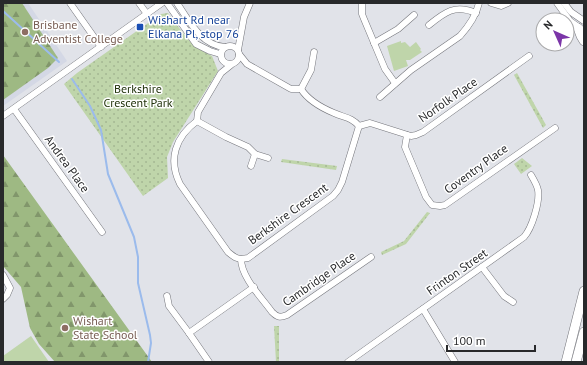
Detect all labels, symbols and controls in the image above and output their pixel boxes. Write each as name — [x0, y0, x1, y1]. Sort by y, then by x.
place label: Wishart Rd near Elkana Pl, stop 76 — [148, 12, 239, 41]
north arrow — [535, 12, 575, 52]
place label: Brisbane Adventist College — [33, 17, 123, 46]
text: N — [540, 17, 555, 32]
marker: Wishart Rd near Elkana Pl, stop 76 — [135, 22, 145, 32]
marker: Brisbane Adventist College — [20, 27, 30, 37]
street label: Norfolk Place — [415, 74, 480, 125]
park label: Berkshire Crescent Park — [103, 81, 173, 110]
street label: Andrea Place — [42, 132, 93, 195]
street label: Coventry Place — [441, 140, 510, 197]
street label: Berkshire Crescent — [245, 180, 330, 248]
street label: Frinton Street — [423, 245, 490, 298]
street label: Cambridge Place — [279, 248, 358, 309]
place label: Wishart State School — [73, 313, 138, 342]
marker: Wishart State School — [60, 323, 70, 333]
scale bar — [447, 327, 535, 353]
text: 100 m — [453, 333, 486, 348]

